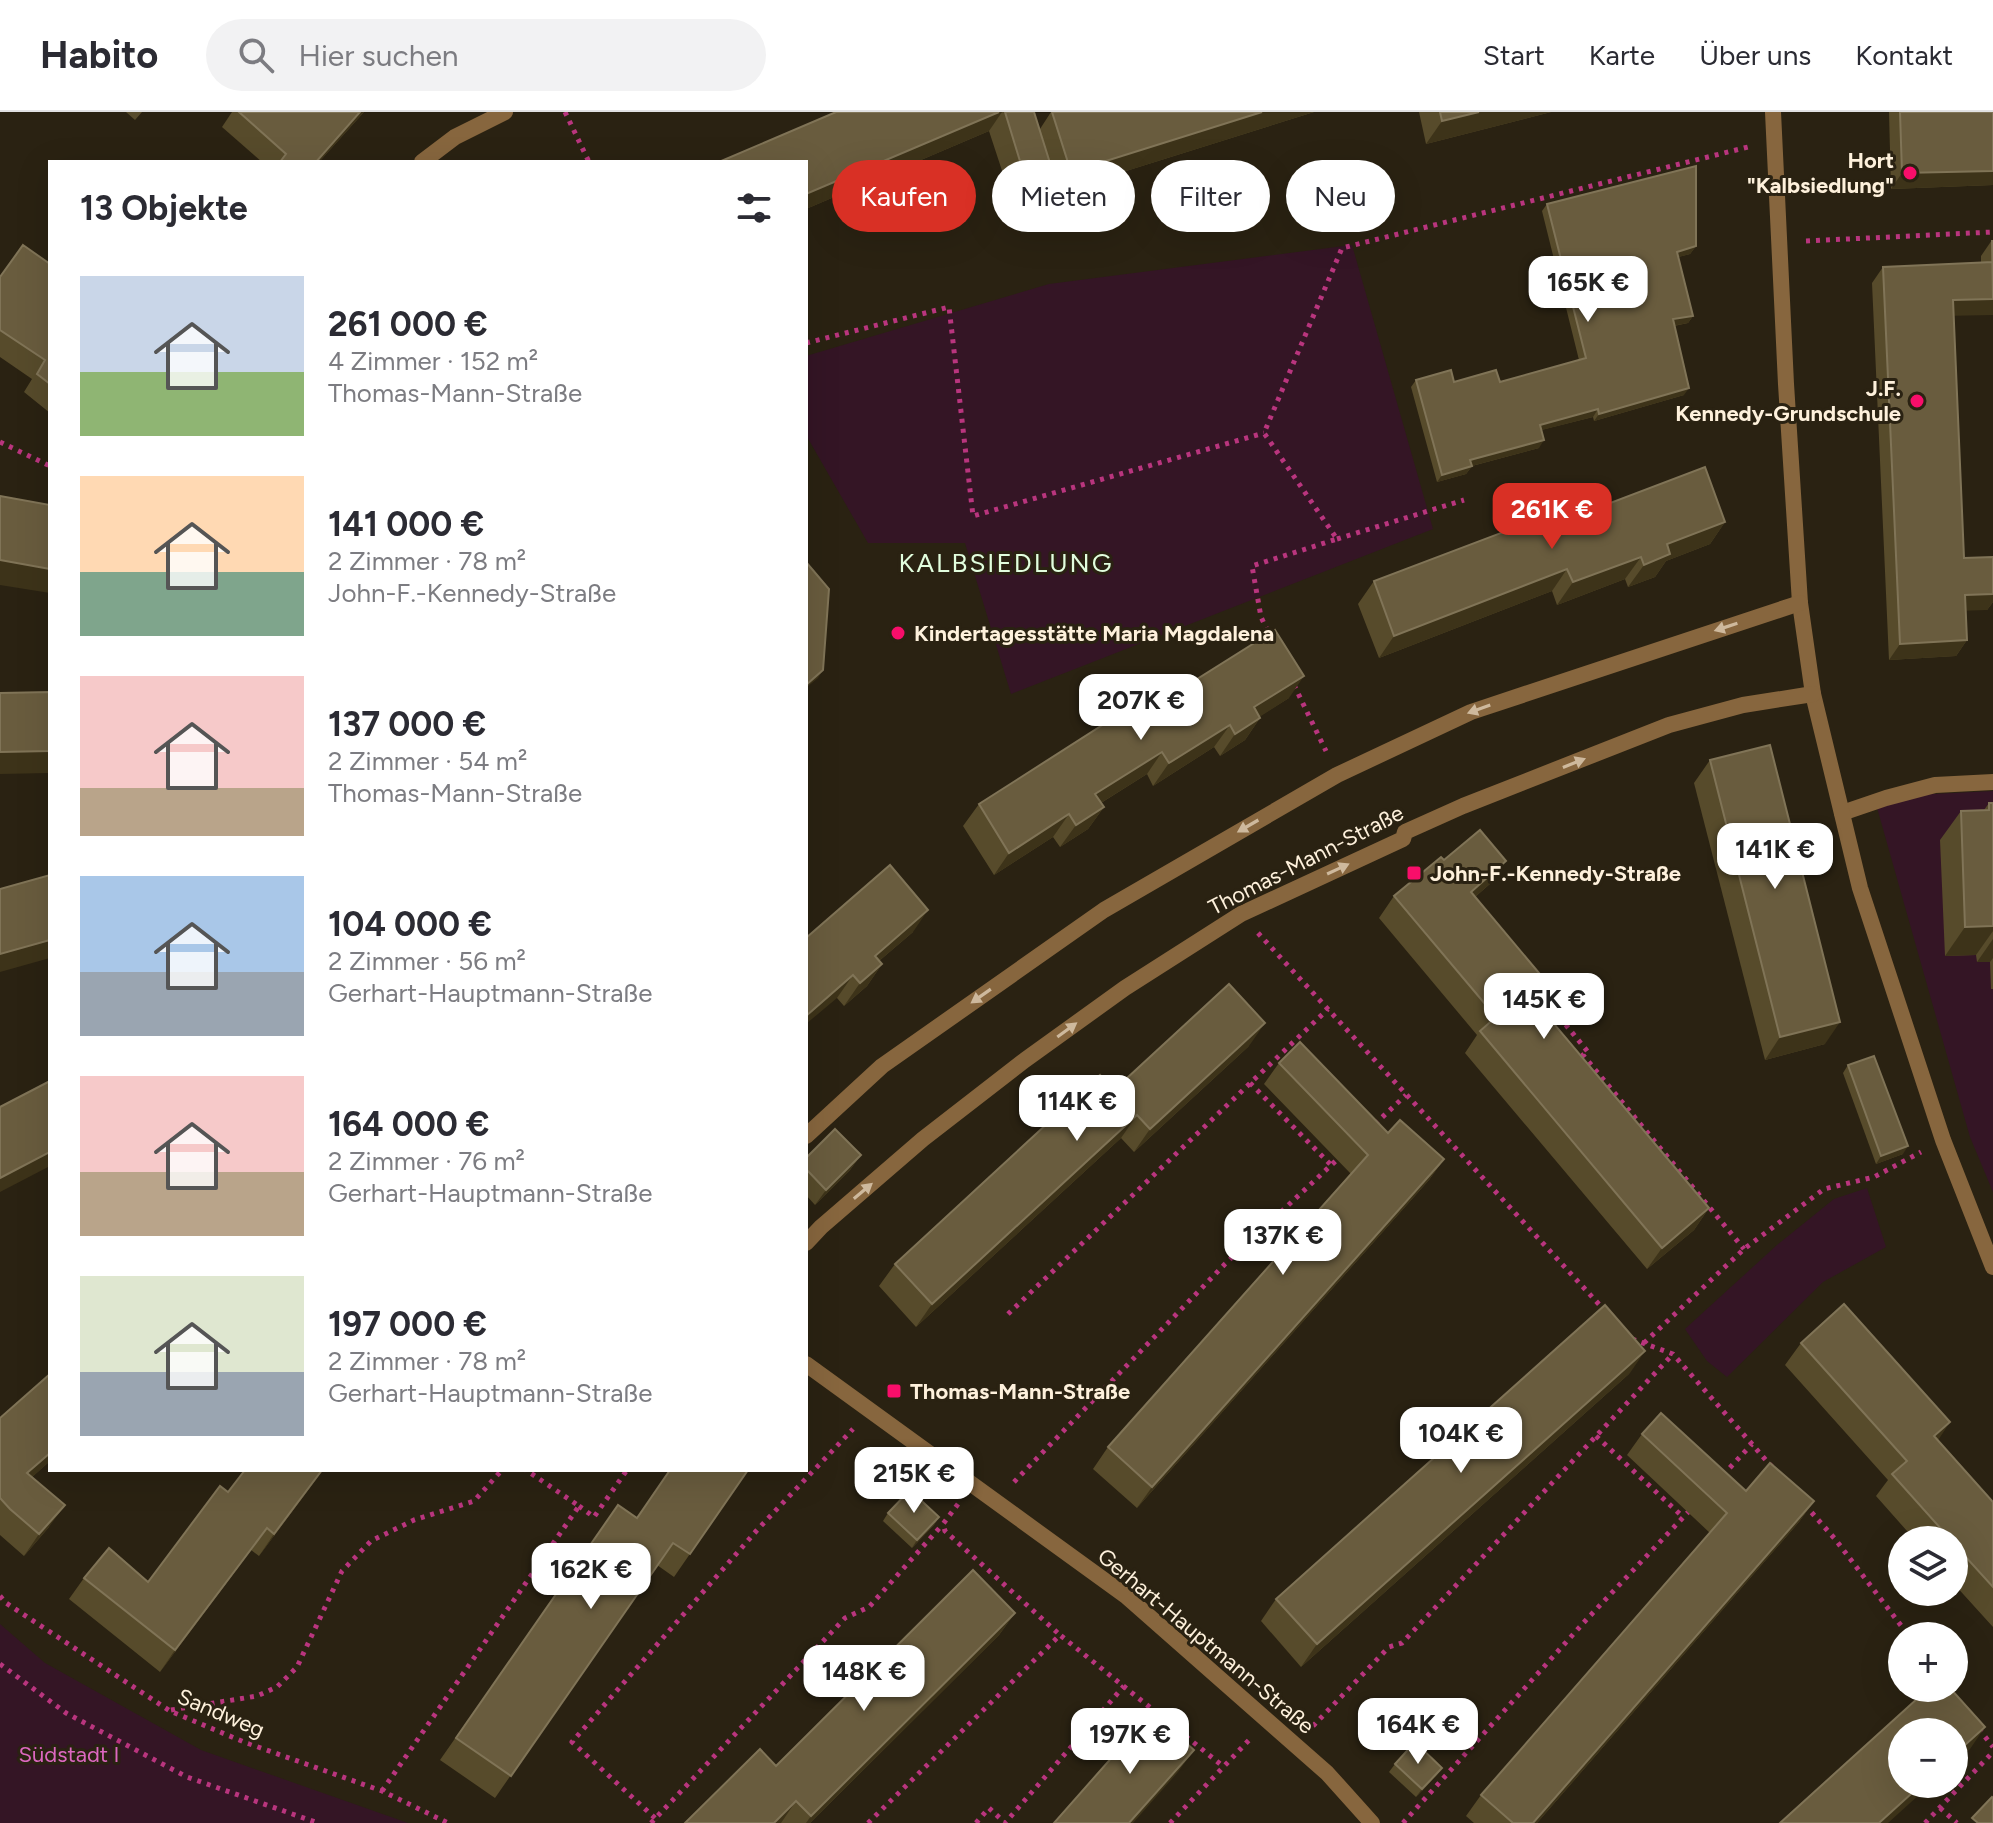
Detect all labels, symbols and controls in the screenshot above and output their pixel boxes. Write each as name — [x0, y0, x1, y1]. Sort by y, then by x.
search box — [206, 19, 766, 91]
text: Habito — [40, 32, 158, 78]
icon: search — [234, 33, 278, 77]
text: Hier suchen — [298, 37, 459, 74]
text: Start — [1483, 38, 1545, 72]
text: Karte — [1589, 38, 1655, 72]
text: Über uns — [1699, 38, 1811, 72]
text: Kontakt — [1855, 38, 1953, 72]
place label: Hort "Kalbsiedlung" — [1747, 147, 1894, 199]
chip: Kaufen — [832, 160, 976, 232]
chip: Mieten — [992, 160, 1135, 232]
chip: Filter — [1151, 160, 1270, 232]
chip: Neu — [1286, 160, 1395, 232]
marker: Hort "Kalbsiedlung" — [1901, 164, 1919, 182]
icon: filters — [732, 186, 776, 230]
text: 13 Objekte — [80, 188, 248, 229]
pin: 165K € — [1523, 256, 1653, 324]
text: 165K € — [1547, 266, 1629, 298]
text: 261 000 € — [328, 304, 488, 345]
icon: home — [144, 308, 240, 404]
text: 4 Zimmer · 152 m² — [328, 345, 538, 377]
place label: J.F. Kennedy-Grundschule — [1675, 375, 1901, 427]
text: Thomas-Mann-Straße — [328, 377, 582, 409]
marker: J.F. Kennedy-Grundschule — [1908, 392, 1926, 410]
pin: 261K € — [1487, 483, 1617, 551]
text: 261K € — [1511, 493, 1593, 525]
text: 141 000 € — [328, 504, 484, 545]
icon: home — [144, 508, 240, 604]
text: 2 Zimmer · 78 m² — [328, 545, 526, 577]
district label: KALBSIEDLUNG — [899, 547, 1113, 579]
text: John-F.-Kennedy-Straße — [328, 577, 616, 609]
place label: Kindertagesstätte Maria Magdalena — [914, 620, 1274, 647]
one-way arrow — [1714, 622, 1738, 634]
marker: Kindertagesstätte Maria Magdalena — [889, 624, 907, 642]
pin: 207K € — [1076, 674, 1206, 742]
text: 207K € — [1097, 684, 1185, 716]
one-way arrow — [1467, 703, 1491, 716]
text: 137 000 € — [328, 704, 486, 745]
icon: home — [144, 708, 240, 804]
text: 2 Zimmer · 54 m² — [328, 745, 527, 777]
one-way arrow — [1562, 756, 1586, 769]
text: Thomas-Mann-Straße — [328, 777, 582, 809]
street label: Thomas-Mann-Straße — [1204, 799, 1408, 921]
one-way arrow — [1237, 819, 1259, 833]
pin: 141K € — [1710, 823, 1840, 891]
text: 141K € — [1735, 833, 1815, 865]
place label: John-F.-Kennedy-Straße — [1430, 860, 1681, 887]
one-way arrow — [1327, 862, 1350, 876]
marker: John-F.-Kennedy-Straße — [1405, 864, 1423, 882]
text: 104 000 € — [328, 904, 492, 945]
icon: home — [144, 908, 240, 1004]
text: 2 Zimmer · 56 m² — [328, 945, 526, 977]
pin: 145K € — [1479, 973, 1609, 1041]
text: Gerhart-Hauptmann-Straße — [328, 977, 652, 1009]
text: 145K € — [1502, 983, 1586, 1015]
one-way arrow — [971, 988, 992, 1003]
one-way arrow — [1057, 1022, 1078, 1038]
pin: 114K € — [1012, 1075, 1142, 1143]
text: 114K € — [1037, 1085, 1117, 1117]
text: 164 000 € — [328, 1104, 490, 1145]
icon: home — [144, 1108, 240, 1204]
text: 2 Zimmer · 76 m² — [328, 1145, 525, 1177]
text: Gerhart-Hauptmann-Straße — [328, 1177, 652, 1209]
one-way arrow — [854, 1182, 873, 1200]
pin: 137K € — [1218, 1209, 1348, 1277]
text: 137K € — [1242, 1219, 1324, 1251]
text: 197 000 € — [328, 1304, 487, 1345]
icon: home — [144, 1308, 240, 1404]
text: 2 Zimmer · 78 m² — [328, 1345, 526, 1377]
text: Gerhart-Hauptmann-Straße — [328, 1377, 652, 1409]
place label: Thomas-Mann-Straße — [910, 1378, 1130, 1405]
marker: Thomas-Mann-Straße — [885, 1382, 903, 1400]
pin: 104K € — [1396, 1407, 1526, 1475]
text: 104K € — [1418, 1417, 1504, 1449]
pin: 215K € — [849, 1447, 979, 1515]
text: 215K € — [873, 1457, 955, 1489]
map controls — [1888, 1526, 1968, 1798]
button: layers — [1888, 1526, 1968, 1606]
street label: Gerhart-Hauptmann-Straße — [1092, 1542, 1320, 1740]
pin: 162K € — [526, 1543, 656, 1611]
text: 162K € — [550, 1553, 632, 1585]
button: + — [1888, 1622, 1968, 1702]
pin: 148K € — [799, 1645, 929, 1713]
text: 148K € — [822, 1655, 906, 1687]
street label: Sandweg — [173, 1683, 269, 1743]
pin: 164K € — [1353, 1698, 1483, 1766]
pin: 197K € — [1065, 1708, 1195, 1776]
text: 164K € — [1376, 1708, 1460, 1740]
text: 197K € — [1089, 1718, 1171, 1750]
button: − — [1888, 1718, 1968, 1798]
park label: Südstadt I — [18, 1741, 120, 1768]

